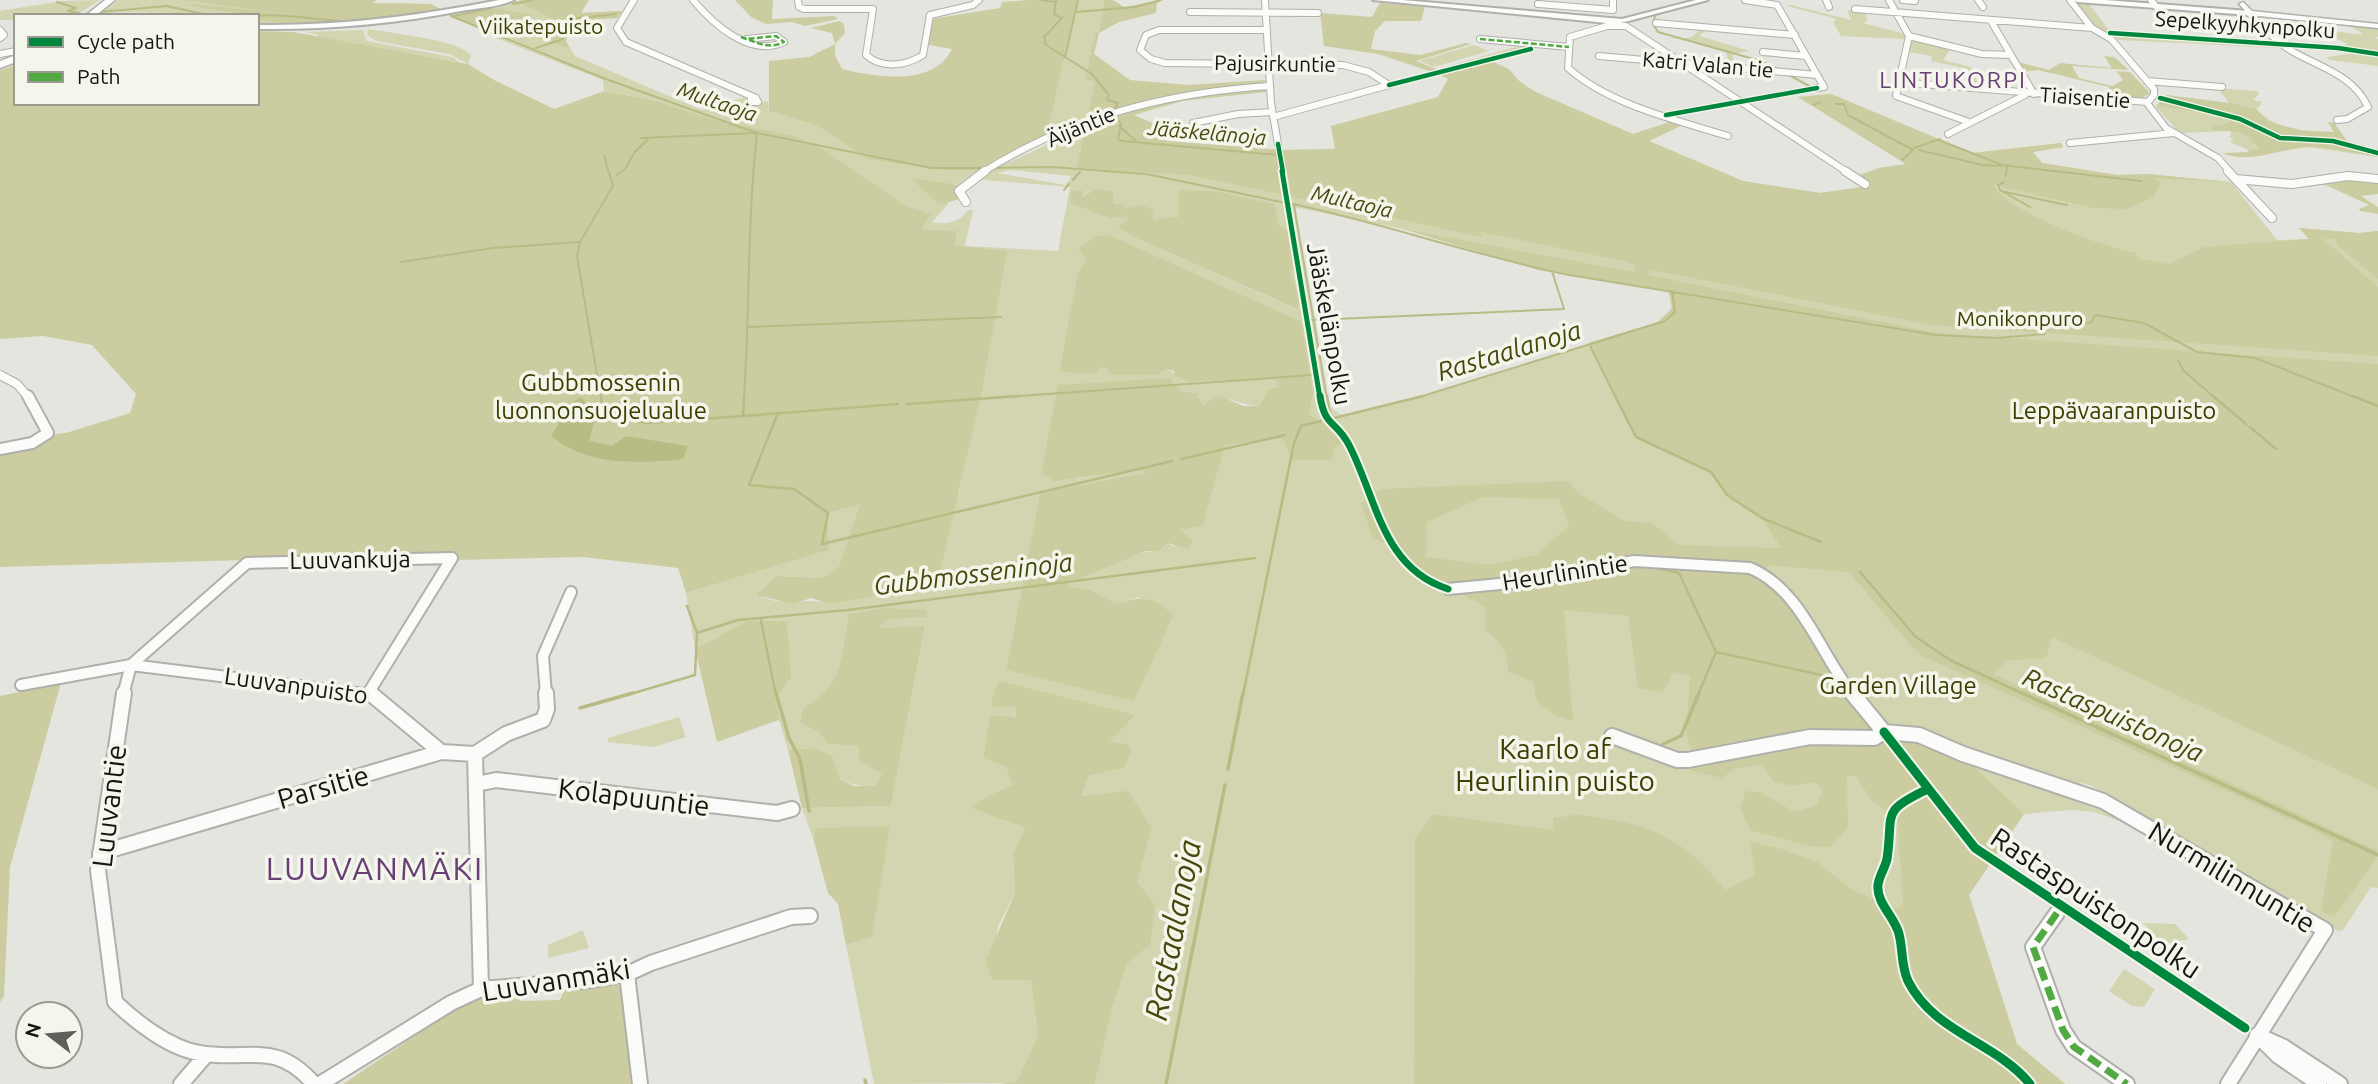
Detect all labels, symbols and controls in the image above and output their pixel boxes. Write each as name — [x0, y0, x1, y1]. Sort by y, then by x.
street label: Sepelkyyhkynpolku — [2154, 6, 2336, 42]
legend — [14, 14, 259, 105]
park label: Viikatepuisto — [479, 14, 603, 38]
text: Cycle path — [77, 29, 175, 53]
street label: Katri Valan tie — [1642, 46, 1775, 82]
street label: Pajusirkuntie — [1214, 50, 1336, 76]
text: Path — [77, 64, 120, 88]
district label: LINTUKORPI — [1879, 67, 2027, 92]
water label: Multaoja — [674, 76, 760, 126]
street label: Tiaisentie — [2039, 82, 2131, 112]
street label: Äijäntie — [1043, 101, 1118, 151]
water label: Jääskelänoja — [1146, 115, 1267, 149]
water label: Multaoja — [1309, 180, 1395, 222]
street label: Jääskelänpolku — [1302, 241, 1357, 407]
park label: Monikonpuro — [1957, 306, 2083, 330]
water label: Rastaalanoja — [1433, 315, 1584, 386]
park label: Gubbmossenin luonnonsuojelualue — [495, 369, 707, 424]
park label: Leppävaaranpuisto — [2012, 397, 2216, 424]
street label: Luuvankuja — [289, 545, 411, 574]
water label: Gubbmosseninoja — [872, 547, 1074, 600]
street label: Heurlinintie — [1500, 549, 1630, 596]
street label: Luuvanpuisto — [223, 662, 370, 709]
water label: Rastaspuistonoja — [2019, 662, 2208, 767]
park label: Garden Village — [1819, 672, 1977, 699]
park label: Kaarlo af Heurlinin puisto — [1455, 733, 1655, 796]
street label: Luuvantie — [86, 743, 131, 869]
street label: Parsitie — [274, 759, 372, 814]
street label: Kolapuuntie — [557, 772, 712, 821]
street label: Nurmilinnuntie — [2143, 815, 2321, 939]
street label: Rastaspuistonpolku — [1986, 821, 2207, 984]
water label: Rastaalanoja — [1137, 836, 1207, 1023]
district label: LUUVANMÄKI — [266, 850, 484, 886]
street label: Luuvanmäki — [480, 952, 632, 1007]
north arrow — [14, 1000, 84, 1070]
text: N — [20, 1020, 45, 1040]

